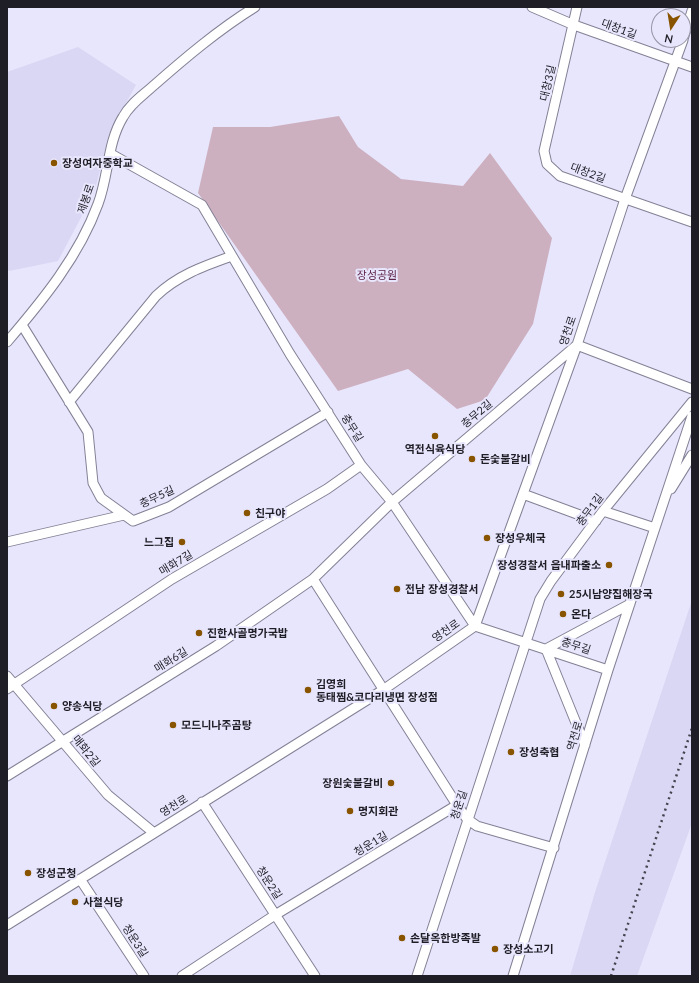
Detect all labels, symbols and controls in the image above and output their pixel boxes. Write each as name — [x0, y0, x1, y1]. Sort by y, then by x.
north arrow — [651, 8, 691, 48]
street label: 대창1길 — [599, 17, 639, 41]
text: N — [663, 32, 674, 46]
street label: 대창3길 — [537, 64, 559, 102]
place label: 장성여자중학교 — [62, 156, 133, 170]
marker: 장성여자중학교 — [49, 158, 59, 168]
street label: 대창2길 — [568, 161, 608, 185]
street label: 제봉로 — [75, 182, 97, 216]
park label: 장성공원 — [357, 268, 397, 282]
street label: 영천로 — [557, 314, 579, 348]
street label: 충무2길 — [459, 397, 495, 431]
street label: 충무길 — [338, 412, 366, 444]
marker: 역전식육식당 — [430, 431, 440, 441]
place label: 역전식육식당 — [405, 442, 465, 456]
place label: 돈숯불갈비 — [480, 452, 531, 466]
marker: 돈숯불갈비 — [467, 454, 477, 464]
street label: 충무5길 — [138, 483, 176, 511]
street label: 충무1길 — [574, 491, 606, 529]
place label: 친구야 — [255, 506, 285, 520]
marker: 친구야 — [242, 508, 252, 518]
place label: 장성우체국 — [495, 531, 546, 545]
marker: 장성우체국 — [482, 533, 492, 543]
place label: 느그집 — [144, 535, 174, 549]
marker: 느그집 — [177, 537, 187, 547]
street label: 매화7길 — [157, 548, 195, 578]
place label: 장성경찰서 읍내파출소 — [497, 558, 601, 572]
marker: 장성경찰서 읍내파출소 — [604, 560, 614, 570]
place label: 전남 장성경찰서 — [405, 582, 479, 596]
marker: 전남 장성경찰서 — [392, 584, 402, 594]
place label: 25시남양집해장국 — [569, 587, 653, 601]
marker: 25시남양집해장국 — [556, 589, 566, 599]
place label: 온다 — [571, 607, 591, 621]
marker: 온다 — [558, 609, 568, 619]
street label: 영천로 — [430, 617, 462, 645]
place label: 진한사골명가국밥 — [207, 626, 288, 640]
marker: 진한사골명가국밥 — [194, 628, 204, 638]
street label: 충무길 — [560, 635, 592, 657]
street label: 매화6길 — [152, 645, 190, 675]
place label: 김영희 동태찜&코다리냉면 장성점 — [316, 677, 438, 703]
marker: 김영희 동태찜&코다리냉면 장성점 — [303, 685, 313, 695]
place label: 양송식당 — [62, 699, 102, 713]
marker: 양송식당 — [49, 701, 59, 711]
place label: 모드니나주곰탕 — [181, 718, 252, 732]
marker: 모드니나주곰탕 — [168, 720, 178, 730]
street label: 역전로 — [564, 720, 586, 752]
street label: 매화2길 — [69, 733, 103, 769]
place label: 장성축협 — [519, 745, 559, 759]
marker: 장성축협 — [506, 747, 516, 757]
place label: 장원숯불갈비 — [322, 776, 383, 790]
marker: 장원숯불갈비 — [386, 778, 396, 788]
street label: 청운길 — [448, 789, 470, 821]
street label: 영천로 — [158, 792, 190, 820]
place label: 명지회관 — [358, 804, 398, 818]
marker: 명지회관 — [345, 806, 355, 816]
street label: 청운1길 — [352, 829, 390, 859]
street label: 청운2길 — [253, 864, 285, 902]
place label: 장성군청 — [36, 866, 76, 880]
marker: 장성군청 — [23, 868, 33, 878]
place label: 사철식당 — [83, 895, 123, 909]
marker: 사철식당 — [70, 897, 80, 907]
street label: 청운3길 — [119, 922, 151, 960]
place label: 손달옥한방족발 — [410, 931, 481, 945]
marker: 손달옥한방족발 — [397, 933, 407, 943]
place label: 장성소고기 — [503, 942, 554, 956]
marker: 장성소고기 — [490, 944, 500, 954]

